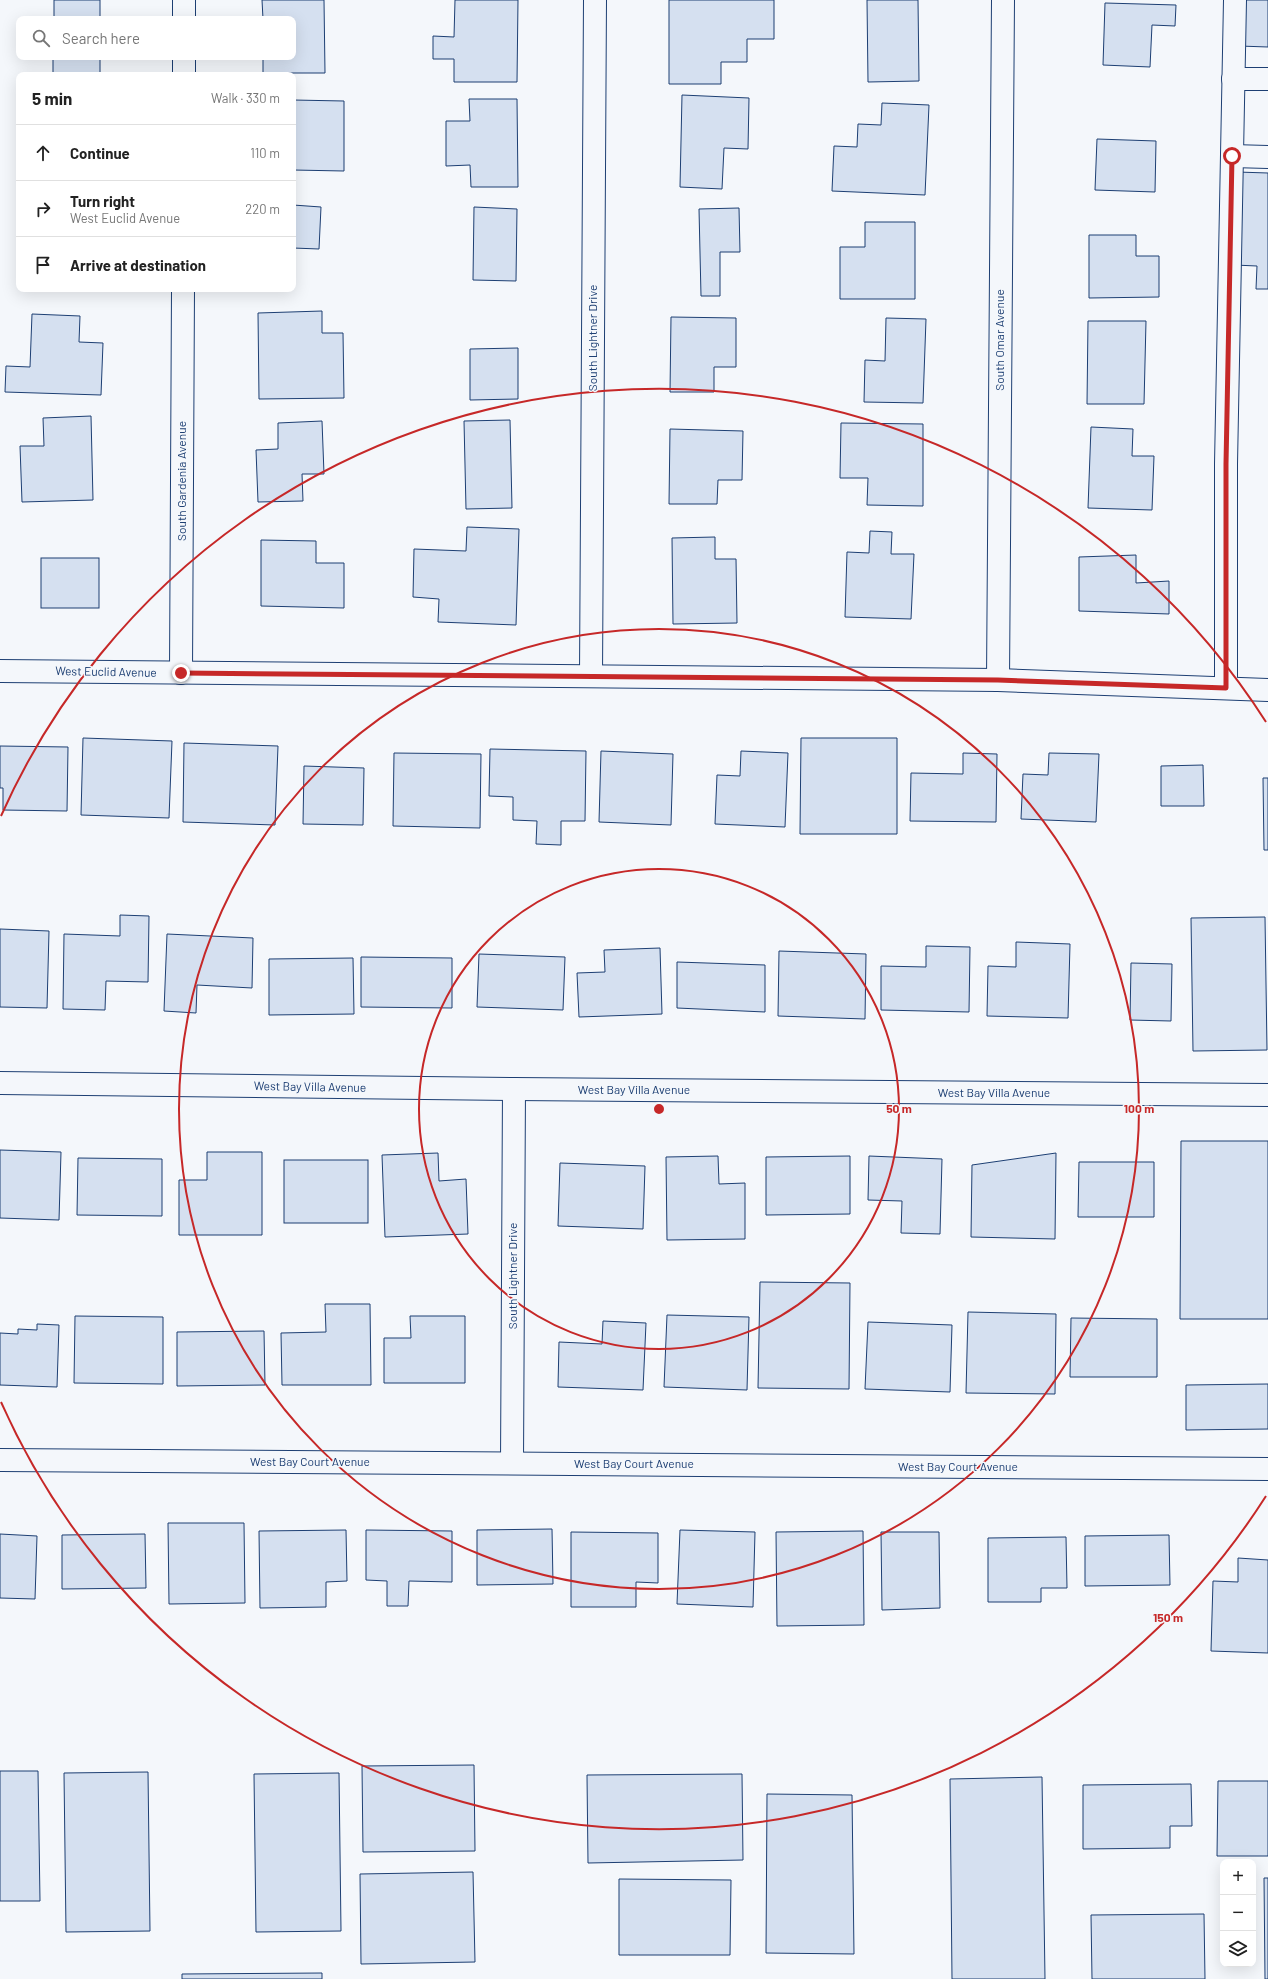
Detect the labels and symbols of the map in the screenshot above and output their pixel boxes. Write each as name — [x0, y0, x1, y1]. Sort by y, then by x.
route start — [1223, 147, 1241, 165]
street label: South Lightner Drive — [585, 285, 599, 391]
street label: South Omar Avenue — [992, 289, 1006, 391]
street label: South Gardenia Avenue — [174, 421, 188, 541]
street label: West Euclid Avenue — [55, 663, 157, 679]
route end — [172, 664, 190, 682]
street label: West Bay Villa Avenue — [254, 1078, 366, 1094]
street label: West Bay Villa Avenue — [578, 1082, 690, 1096]
street label: West Bay Villa Avenue — [938, 1085, 1050, 1099]
text: 50 m — [886, 1101, 912, 1115]
text: 100 m — [1124, 1101, 1154, 1115]
centre of rings — [652, 1102, 666, 1116]
street label: South Lightner Drive — [505, 1223, 519, 1329]
street label: West Bay Court Avenue — [250, 1454, 370, 1468]
street label: West Bay Court Avenue — [574, 1456, 694, 1470]
street label: West Bay Court Avenue — [898, 1459, 1018, 1473]
text: 150 m — [1153, 1610, 1183, 1624]

